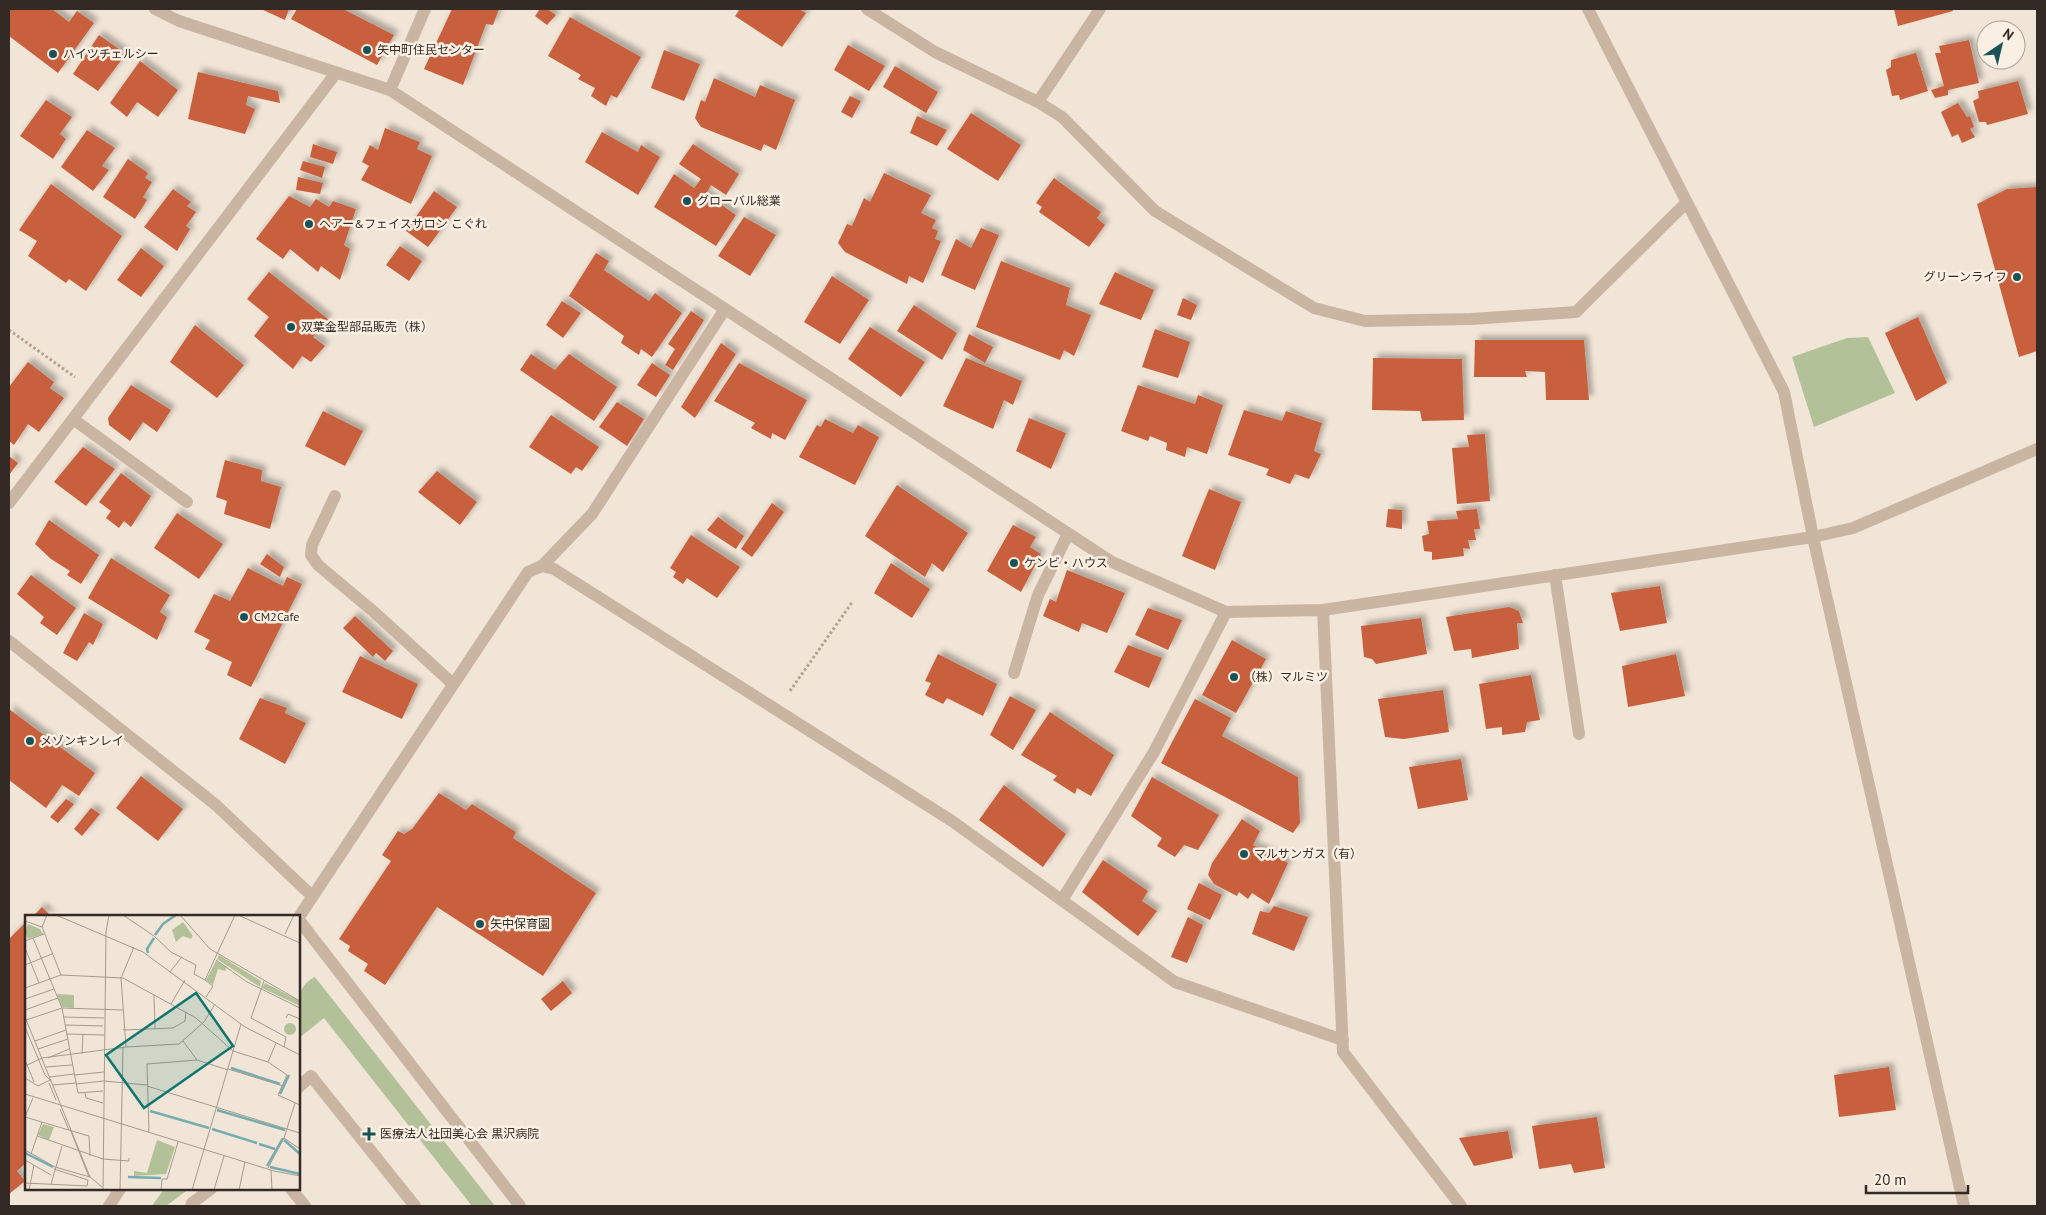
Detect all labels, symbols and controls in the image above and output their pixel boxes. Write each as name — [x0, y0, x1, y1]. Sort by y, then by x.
north arrow — [1976, 20, 2026, 70]
text: N — [2000, 24, 2017, 44]
place label: 矢中町住民センター — [377, 42, 485, 57]
marker: 矢中町住民センター — [361, 44, 373, 56]
place label: ハイツチェルシー — [63, 46, 159, 61]
marker: ハイツチェルシー — [47, 48, 59, 60]
place label: グローバル総業 — [697, 193, 781, 208]
marker: グローバル総業 — [681, 195, 693, 207]
place label: ヘアー&フェイスサロン こぐれ — [319, 216, 487, 231]
marker: ヘアー&フェイスサロン こぐれ — [303, 218, 315, 230]
place label: グリーンライフ — [1924, 269, 2007, 284]
marker: グリーンライフ — [2011, 271, 2023, 283]
place label: 双葉金型部品販売（株） — [301, 319, 433, 334]
marker: 双葉金型部品販売（株） — [285, 321, 297, 333]
place label: ケンビ・ハウス — [1024, 555, 1108, 570]
marker: ケンビ・ハウス — [1008, 557, 1020, 569]
place label: CM2Cafe — [254, 609, 299, 624]
marker: CM2Cafe — [238, 611, 250, 623]
place label: （株）マルミツ — [1244, 669, 1328, 684]
marker: （株）マルミツ — [1228, 671, 1240, 683]
place label: メゾンキンレイ — [40, 733, 124, 748]
marker: メゾンキンレイ — [24, 735, 36, 747]
place label: マルサンガス（有） — [1254, 846, 1362, 861]
marker: マルサンガス（有） — [1238, 848, 1250, 860]
inset map — [25, 915, 300, 1190]
place label: 矢中保育園 — [490, 916, 550, 931]
marker: 矢中保育園 — [474, 918, 486, 930]
place label: 医療法人社団美心会 黒沢病院 — [380, 1126, 539, 1141]
marker: 医療法人社団美心会 黒沢病院 — [362, 1127, 376, 1141]
scale bar — [1866, 1162, 1968, 1194]
text: 20 m — [1874, 1170, 1907, 1189]

